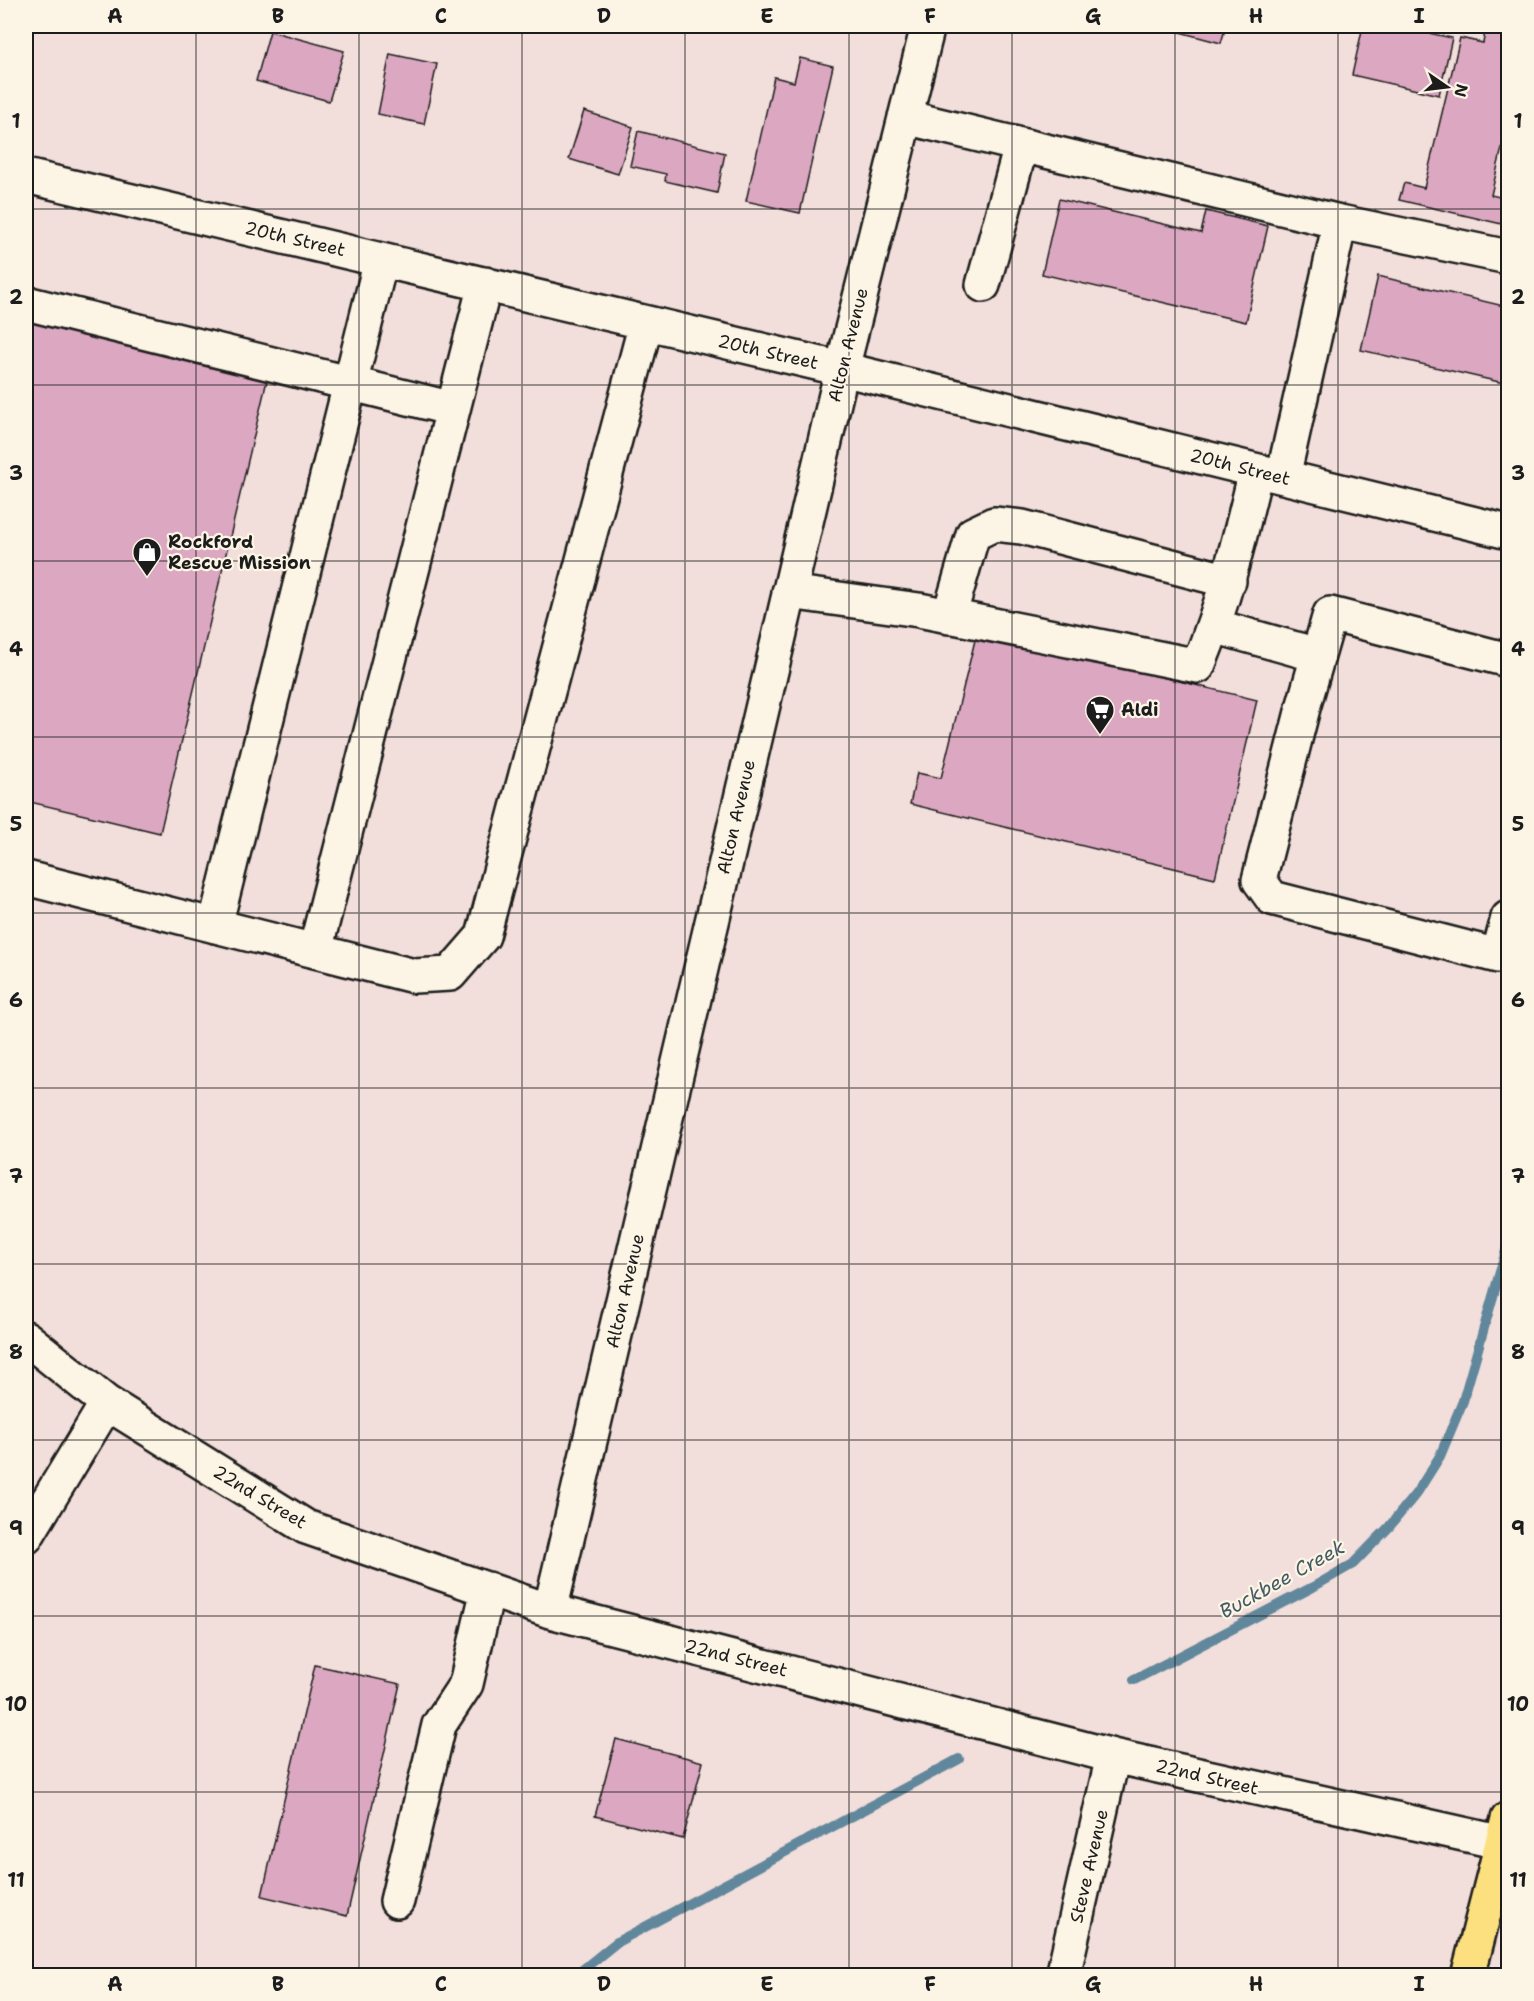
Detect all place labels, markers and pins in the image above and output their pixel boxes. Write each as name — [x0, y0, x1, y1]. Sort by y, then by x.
place label: Rockford Rescue Mission — [168, 530, 311, 575]
shop icon: Rockford Rescue Mission — [131, 536, 163, 578]
supermarket icon: Aldi — [1084, 694, 1116, 736]
place label: Aldi — [1121, 698, 1159, 722]

